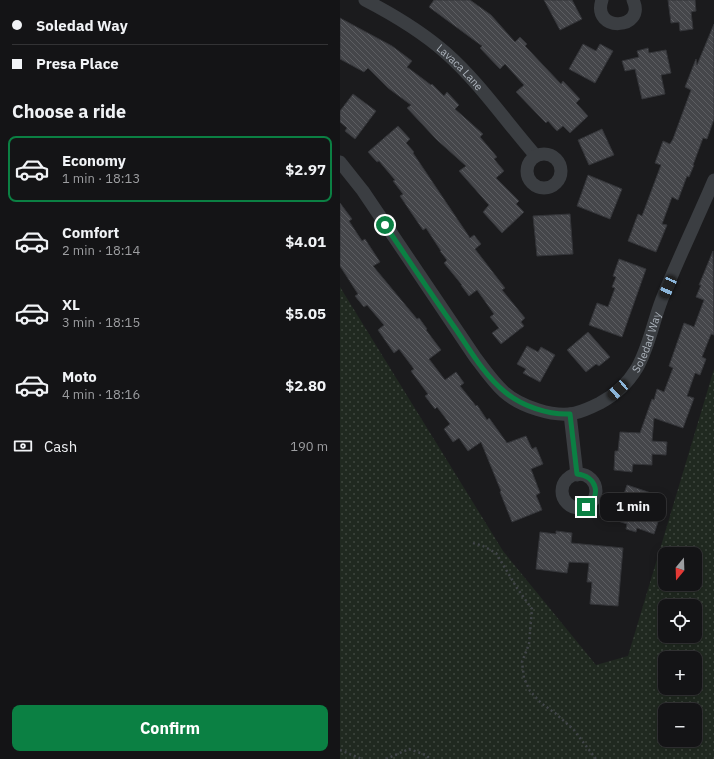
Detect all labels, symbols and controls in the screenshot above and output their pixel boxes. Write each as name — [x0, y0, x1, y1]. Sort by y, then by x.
text: Soledad Way — [36, 16, 128, 35]
street label: Lavaca Lane — [434, 41, 486, 94]
text: Presa Place — [36, 54, 119, 73]
text: Choose a ride — [12, 100, 126, 123]
icon: car — [14, 151, 50, 187]
text: Economy — [62, 151, 126, 170]
text: $2.97 — [285, 160, 326, 179]
text: 1 min · 18:13 — [62, 170, 140, 187]
route start — [376, 216, 394, 234]
icon: car — [14, 223, 50, 259]
text: Comfort — [62, 223, 119, 242]
text: $4.01 — [285, 232, 326, 251]
text: 2 min · 18:14 — [62, 242, 140, 259]
car — [658, 274, 678, 300]
icon: car — [14, 295, 50, 331]
text: XL — [62, 295, 80, 314]
text: $5.05 — [285, 304, 326, 323]
street label: Soledad Way — [629, 310, 664, 375]
text: 3 min · 18:15 — [62, 314, 140, 331]
icon: car — [14, 367, 50, 403]
text: Moto — [62, 367, 97, 386]
text: $2.80 — [285, 376, 326, 395]
car — [605, 378, 631, 402]
text: 4 min · 18:16 — [62, 386, 140, 403]
icon: cash — [12, 435, 34, 457]
text: Cash — [44, 437, 77, 456]
text: 190 m — [290, 438, 328, 455]
callout: 1 min — [600, 493, 666, 521]
route end — [577, 498, 595, 516]
text: 1 min — [616, 498, 650, 515]
north arrow — [658, 547, 702, 591]
map controls — [658, 547, 702, 747]
button: locate — [658, 599, 702, 643]
button: + — [658, 651, 702, 695]
button: − — [658, 703, 702, 747]
button: Confirm — [12, 705, 328, 751]

